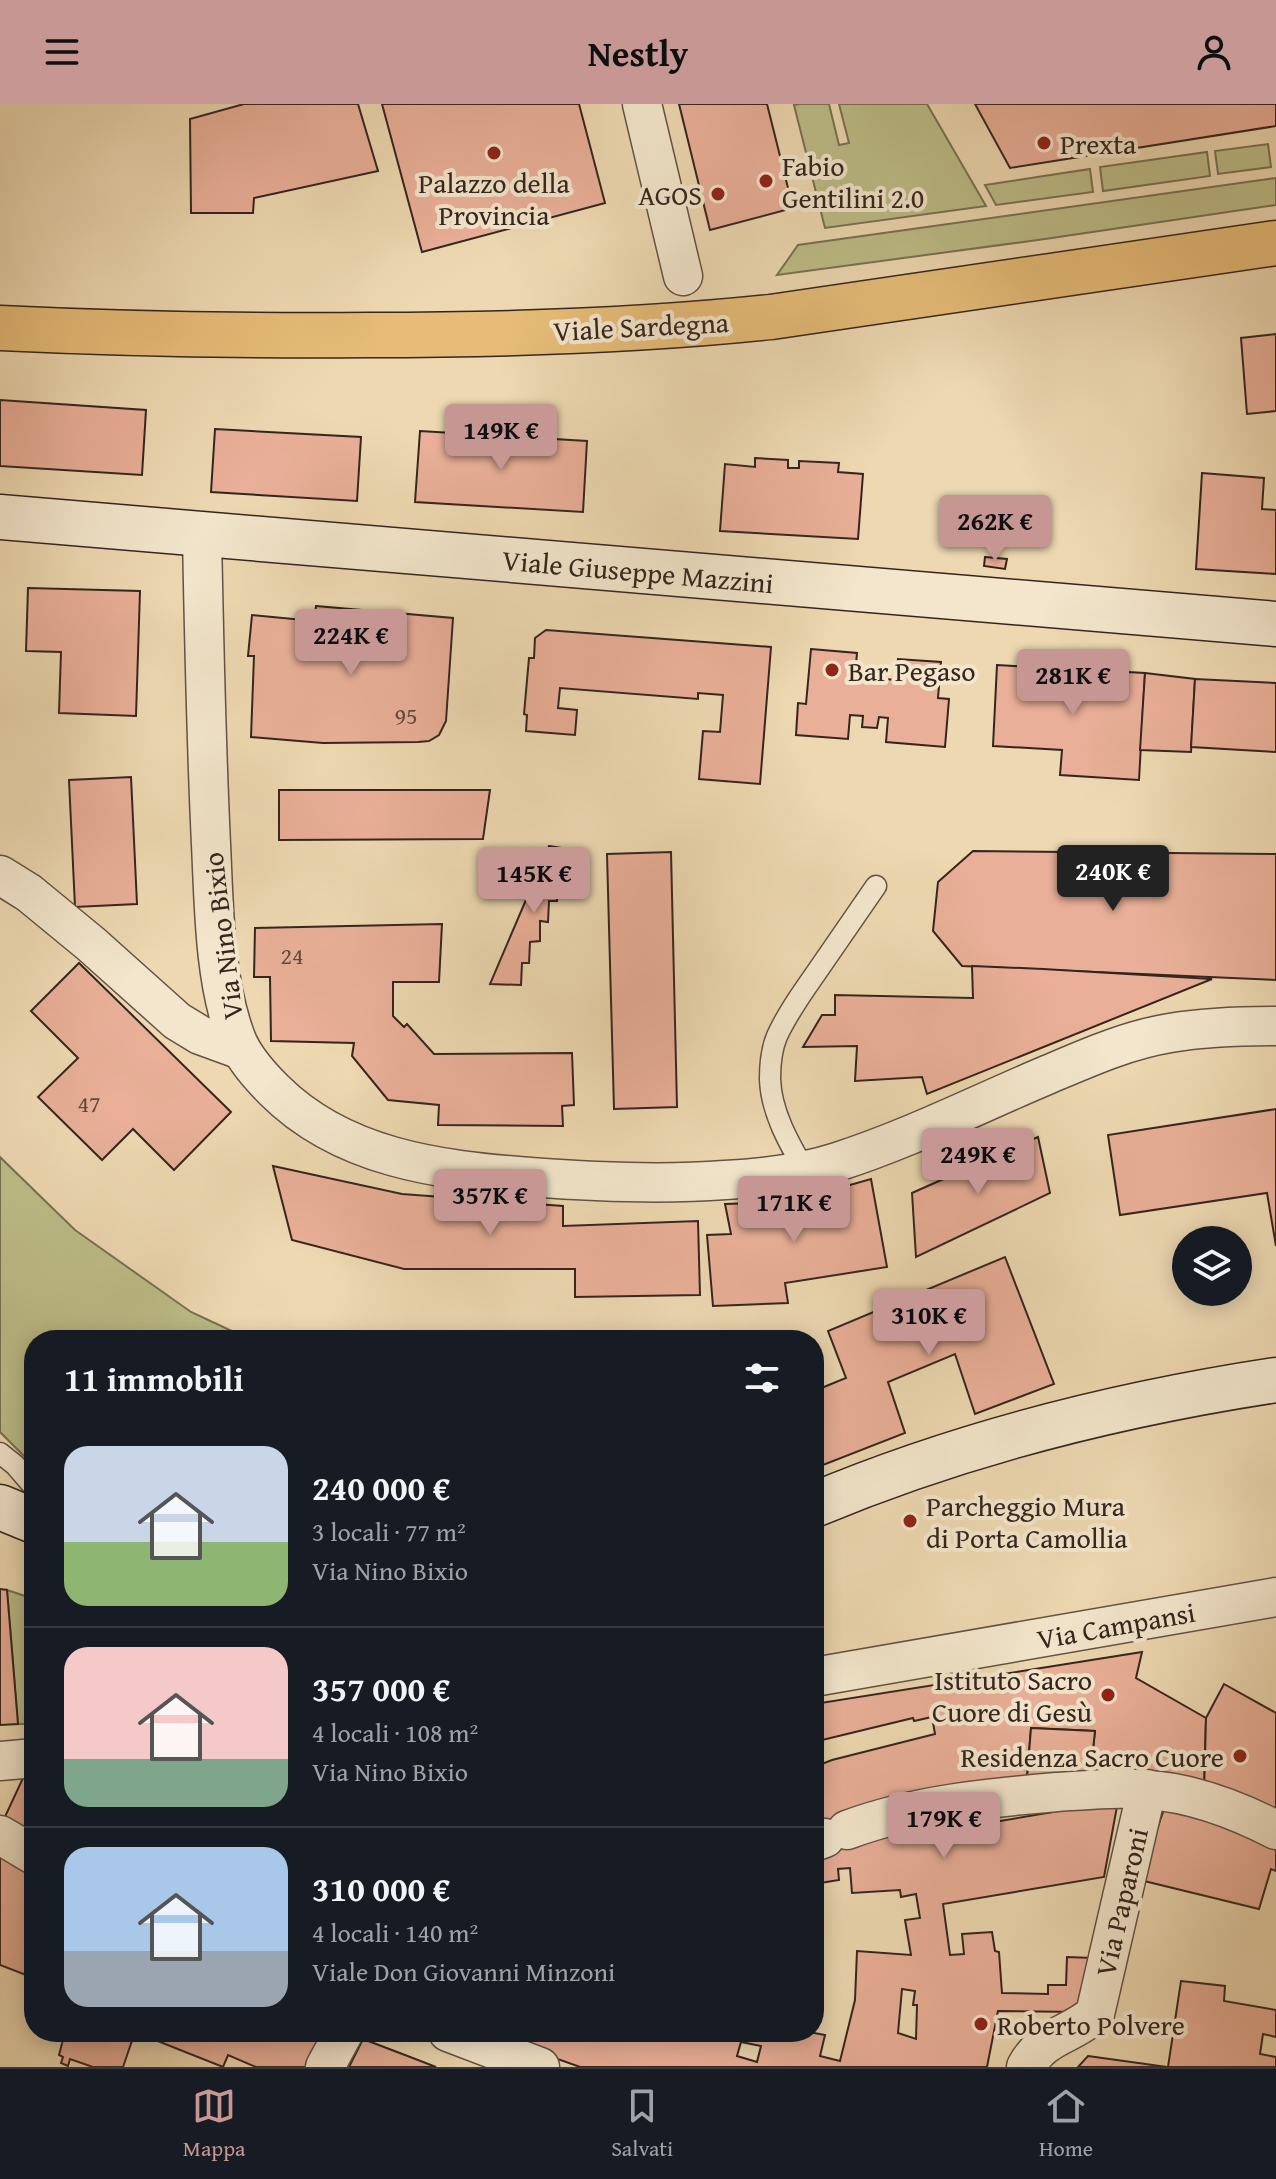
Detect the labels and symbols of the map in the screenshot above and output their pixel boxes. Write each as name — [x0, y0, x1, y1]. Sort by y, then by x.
place label: Prexta — [1060, 123, 1137, 164]
marker: Prexta — [1035, 134, 1053, 152]
marker: Palazzo della Provincia — [485, 144, 503, 162]
place label: Fabio Gentilini 2.0 — [782, 145, 924, 218]
place label: Palazzo della Provincia — [418, 162, 570, 235]
marker: Fabio Gentilini 2.0 — [757, 172, 775, 190]
place label: AGOS — [638, 174, 702, 215]
marker: AGOS — [709, 185, 727, 203]
street label: Viale Sardegna — [552, 301, 731, 351]
pin: 149K € — [436, 404, 566, 472]
pin: 262K € — [930, 495, 1060, 563]
street label: Viale Giuseppe Mazzini — [501, 539, 775, 603]
pin: 224K € — [286, 609, 416, 677]
pin: 281K € — [1008, 649, 1138, 717]
place label: Bar Pegaso — [848, 650, 976, 691]
marker: Bar Pegaso — [823, 661, 841, 679]
house number: 95 — [394, 698, 418, 733]
pin: 240K € — [1048, 845, 1178, 913]
pin: 145K € — [469, 847, 599, 915]
street label: Via Nino Bixio — [191, 850, 253, 1022]
house number: 24 — [280, 938, 304, 973]
house number: 47 — [77, 1086, 101, 1121]
pin: 249K € — [913, 1128, 1043, 1196]
pin: 357K € — [425, 1169, 555, 1237]
pin: 171K € — [729, 1176, 859, 1244]
pin: 310K € — [864, 1289, 994, 1357]
place label: Parcheggio Mura di Porta Camollia — [926, 1485, 1128, 1558]
marker: Parcheggio Mura di Porta Camollia — [901, 1512, 919, 1530]
street label: Via Campansi — [1034, 1591, 1198, 1659]
place label: Istituto Sacro Cuore di Gesù — [932, 1659, 1092, 1732]
marker: Istituto Sacro Cuore di Gesù — [1099, 1686, 1117, 1704]
place label: Residenza Sacro Cuore — [961, 1736, 1224, 1777]
marker: Residenza Sacro Cuore — [1231, 1747, 1249, 1765]
pin: 179K € — [879, 1792, 1009, 1860]
street label: Via Paparoni — [1084, 1824, 1158, 1980]
place label: Roberto Polvere — [997, 2004, 1185, 2045]
marker: Roberto Polvere — [972, 2015, 990, 2033]

